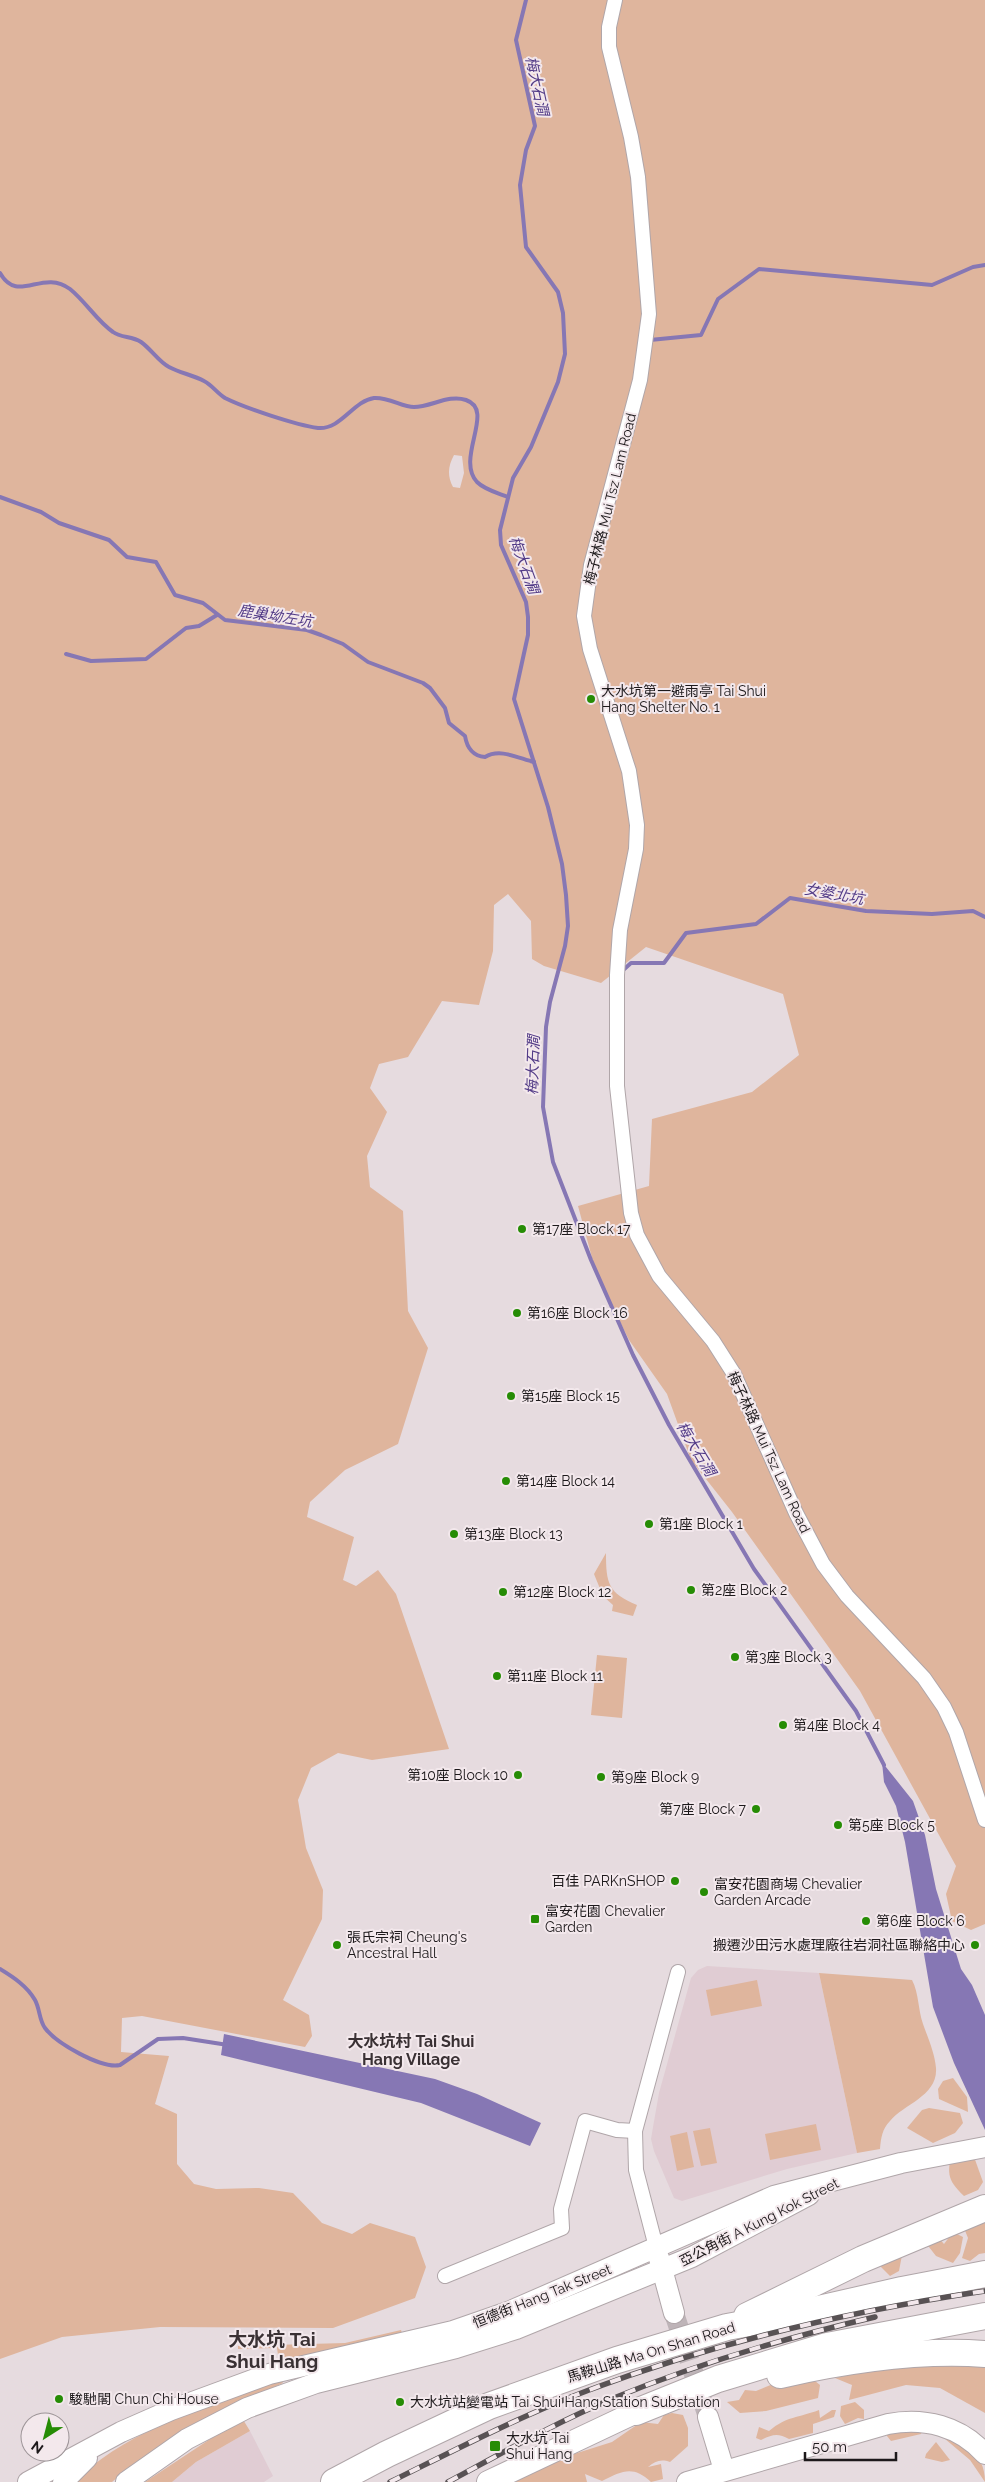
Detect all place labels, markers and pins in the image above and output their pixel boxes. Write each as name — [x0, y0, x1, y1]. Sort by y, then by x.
place label: 大水坑第一避雨亭 Tai Shui Hang Shelter No. 1 — [601, 683, 766, 715]
marker: 大水坑第一避雨亭 Tai Shui Hang Shelter No. 1 — [585, 693, 597, 705]
place label: 第17座 Block 17 — [532, 1221, 631, 1237]
marker: 第17座 Block 17 — [516, 1223, 528, 1235]
place label: 第16座 Block 16 — [527, 1305, 628, 1321]
marker: 第16座 Block 16 — [511, 1307, 523, 1319]
place label: 第15座 Block 15 — [521, 1388, 620, 1404]
marker: 第15座 Block 15 — [505, 1390, 517, 1402]
place label: 第14座 Block 14 — [516, 1473, 615, 1489]
marker: 第14座 Block 14 — [500, 1475, 512, 1487]
place label: 第1座 Block 1 — [659, 1516, 743, 1532]
marker: 第1座 Block 1 — [643, 1518, 655, 1530]
place label: 第13座 Block 13 — [464, 1526, 563, 1542]
marker: 第13座 Block 13 — [448, 1528, 460, 1540]
place label: 第2座 Block 2 — [701, 1582, 787, 1598]
place label: 第12座 Block 12 — [513, 1584, 611, 1600]
marker: 第2座 Block 2 — [685, 1584, 697, 1596]
marker: 第12座 Block 12 — [497, 1586, 509, 1598]
place label: 第3座 Block 3 — [745, 1649, 832, 1665]
marker: 第3座 Block 3 — [729, 1651, 741, 1663]
place label: 第11座 Block 11 — [507, 1668, 603, 1684]
marker: 第11座 Block 11 — [491, 1670, 503, 1682]
place label: 第4座 Block 4 — [793, 1717, 880, 1733]
marker: 第4座 Block 4 — [777, 1719, 789, 1731]
place label: 第10座 Block 10 — [407, 1767, 508, 1783]
marker: 第10座 Block 10 — [512, 1769, 524, 1781]
place label: 第9座 Block 9 — [611, 1769, 699, 1785]
marker: 第9座 Block 9 — [595, 1771, 607, 1783]
place label: 第7座 Block 7 — [659, 1801, 746, 1817]
marker: 第7座 Block 7 — [750, 1803, 762, 1815]
place label: 第5座 Block 5 — [848, 1817, 935, 1833]
marker: 第5座 Block 5 — [832, 1819, 844, 1831]
place label: 百佳 PARKnSHOP — [552, 1873, 665, 1889]
marker: 百佳 PARKnSHOP — [669, 1875, 681, 1887]
place label: 富安花園商場 Chevalier Garden Arcade — [714, 1876, 862, 1908]
marker: 富安花園商場 Chevalier Garden Arcade — [698, 1886, 710, 1898]
place label: 富安花園 Chevalier Garden — [545, 1903, 665, 1935]
marker: 富安花園 Chevalier Garden — [529, 1913, 541, 1925]
place label: 第6座 Block 6 — [876, 1913, 965, 1929]
marker: 第6座 Block 6 — [860, 1915, 872, 1927]
place label: 張氏宗祠 Cheung's Ancestral Hall — [347, 1929, 467, 1961]
place label: 搬遷沙田污水處理廠往岩洞社區聯絡中心 — [713, 1937, 965, 1953]
marker: 張氏宗祠 Cheung's Ancestral Hall — [331, 1939, 343, 1951]
marker: 搬遷沙田污水處理廠往岩洞社區聯絡中心 — [969, 1939, 981, 1951]
place label: 駿馳閣 Chun Chi House — [69, 2391, 219, 2407]
marker: 駿馳閣 Chun Chi House — [53, 2393, 65, 2405]
place label: 大水坑站變電站 Tai Shui Hang Station Substation — [410, 2394, 720, 2410]
marker: 大水坑站變電站 Tai Shui Hang Station Substation — [394, 2396, 406, 2408]
place label: 大水坑 Tai Shui Hang — [506, 2430, 572, 2462]
marker: 大水坑 Tai Shui Hang — [488, 2439, 502, 2453]

